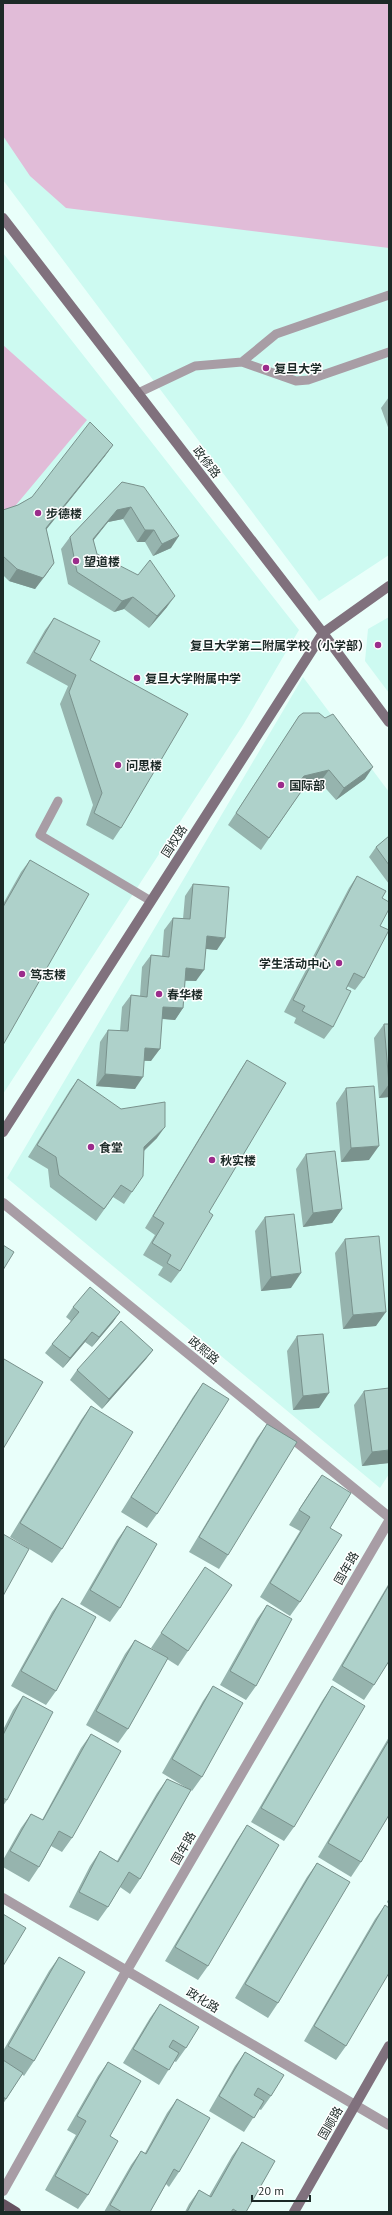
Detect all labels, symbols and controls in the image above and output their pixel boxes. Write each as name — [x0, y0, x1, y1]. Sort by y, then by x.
place label: 复旦大学 — [274, 361, 322, 376]
marker: 复旦大学 — [261, 363, 271, 373]
street label: 政修路 — [190, 443, 224, 481]
place label: 步德楼 — [46, 506, 82, 521]
marker: 步德楼 — [33, 508, 43, 518]
place label: 望道楼 — [84, 554, 120, 569]
marker: 望道楼 — [71, 556, 81, 566]
place label: 复旦大学第二附属学校（小学部） — [190, 638, 370, 653]
marker: 复旦大学第二附属学校（小学部） — [373, 640, 383, 650]
place label: 复旦大学附属中学 — [145, 671, 241, 686]
marker: 复旦大学附属中学 — [132, 673, 142, 683]
place label: 问思楼 — [126, 758, 162, 773]
marker: 问思楼 — [113, 760, 123, 770]
place label: 国际部 — [289, 778, 325, 793]
marker: 国际部 — [276, 780, 286, 790]
street label: 国权路 — [158, 822, 190, 860]
place label: 学生活动中心 — [259, 956, 331, 971]
marker: 学生活动中心 — [334, 958, 344, 968]
place label: 笃志楼 — [30, 967, 66, 982]
marker: 笃志楼 — [17, 969, 27, 979]
place label: 春华楼 — [167, 987, 203, 1002]
marker: 春华楼 — [154, 989, 164, 999]
place label: 食堂 — [99, 1140, 123, 1155]
marker: 食堂 — [86, 1142, 96, 1152]
place label: 秋实楼 — [220, 1153, 256, 1168]
marker: 秋实楼 — [207, 1155, 217, 1165]
street label: 政熙路 — [185, 1333, 223, 1367]
street label: 国年路 — [331, 1549, 361, 1587]
street label: 国年路 — [168, 1829, 198, 1867]
street label: 政化路 — [184, 1984, 222, 2016]
street label: 国顺路 — [315, 2104, 345, 2142]
scale bar — [252, 2177, 310, 2203]
text: 20 m — [258, 2183, 284, 2198]

